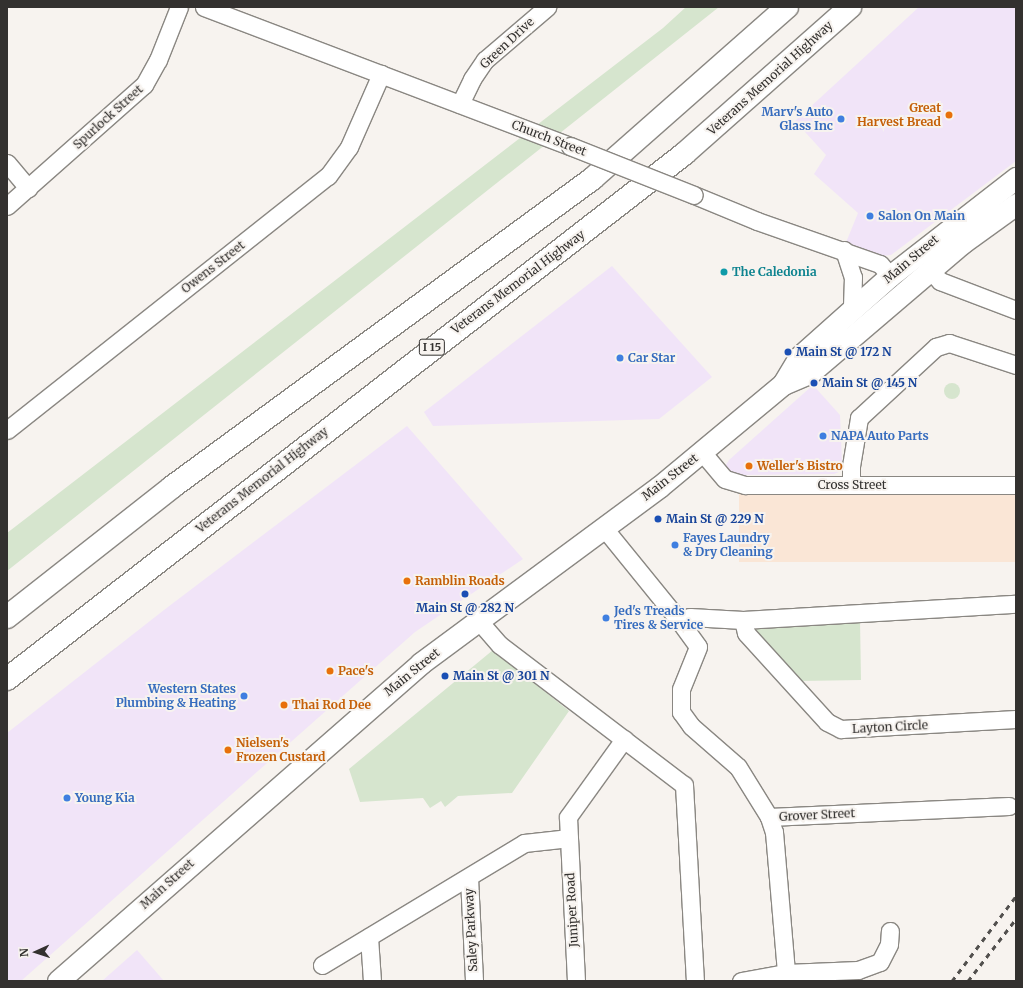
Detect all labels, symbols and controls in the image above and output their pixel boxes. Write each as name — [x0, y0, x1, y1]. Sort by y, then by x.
street label: Green Drive — [477, 14, 537, 72]
street label: Veterans Memorial Highway — [704, 18, 836, 138]
street label: Spurlock Street — [70, 82, 146, 152]
place label: Great Harvest Bread — [857, 101, 941, 129]
place label: Marv's Auto Glass Inc — [762, 105, 833, 133]
marker: Great Harvest Bread — [944, 110, 954, 120]
marker: Marv's Auto Glass Inc — [836, 114, 846, 124]
street label: Church Street — [510, 117, 588, 159]
place label: Salon On Main — [878, 209, 965, 223]
marker: Salon On Main — [865, 211, 875, 221]
street label: Veterans Memorial Highway — [448, 227, 588, 337]
street label: Main Street — [881, 232, 941, 286]
street label: Owens Street — [178, 238, 248, 296]
place label: The Caledonia — [732, 265, 817, 279]
marker: The Caledonia — [719, 267, 729, 277]
road number: I 15 — [418, 338, 446, 356]
place label: Main St @ 172 N — [796, 345, 892, 359]
marker: Main St @ 172 N — [783, 347, 793, 357]
place label: Car Star — [628, 351, 675, 365]
marker: Car Star — [615, 353, 625, 363]
place label: Main St @ 145 N — [822, 376, 917, 390]
marker: Main St @ 145 N — [809, 378, 819, 388]
street label: Veterans Memorial Highway — [193, 424, 331, 536]
place label: NAPA Auto Parts — [831, 429, 929, 443]
marker: NAPA Auto Parts — [818, 431, 828, 441]
street label: Main Street — [639, 451, 701, 503]
place label: Weller's Bistro — [757, 459, 843, 473]
marker: Weller's Bistro — [744, 461, 754, 471]
street label: Cross Street — [818, 478, 886, 492]
place label: Main St @ 229 N — [666, 512, 764, 526]
marker: Main St @ 229 N — [653, 514, 663, 524]
place label: Fayes Laundry & Dry Cleaning — [683, 531, 773, 559]
marker: Fayes Laundry & Dry Cleaning — [670, 540, 680, 550]
place label: Ramblin Roads — [415, 574, 505, 588]
marker: Ramblin Roads — [402, 576, 412, 586]
marker: Main St @ 282 N — [460, 589, 470, 599]
place label: Main St @ 282 N — [416, 601, 514, 615]
place label: Jed's Treads Tires & Service — [614, 604, 703, 632]
marker: Jed's Treads Tires & Service — [601, 613, 611, 623]
street label: Main Street — [381, 645, 443, 699]
place label: Pace's — [338, 664, 374, 678]
marker: Pace's — [325, 666, 335, 676]
place label: Main St @ 301 N — [453, 669, 549, 683]
marker: Main St @ 301 N — [440, 671, 450, 681]
place label: Western States Plumbing & Heating — [116, 682, 236, 710]
marker: Western States Plumbing & Heating — [239, 691, 249, 701]
place label: Thai Rod Dee — [292, 698, 371, 712]
marker: Thai Rod Dee — [279, 700, 289, 710]
street label: Layton Circle — [852, 718, 928, 736]
place label: Nielsen's Frozen Custard — [236, 736, 326, 764]
marker: Nielsen's Frozen Custard — [223, 745, 233, 755]
place label: Young Kia — [75, 791, 135, 805]
marker: Young Kia — [62, 793, 72, 803]
street label: Grover Street — [779, 806, 855, 824]
street label: Main Street — [137, 856, 197, 912]
street label: Juniper Road — [563, 872, 581, 948]
street label: Saley Parkway — [462, 888, 480, 972]
north arrow — [16, 932, 56, 972]
text: N — [17, 948, 31, 957]

